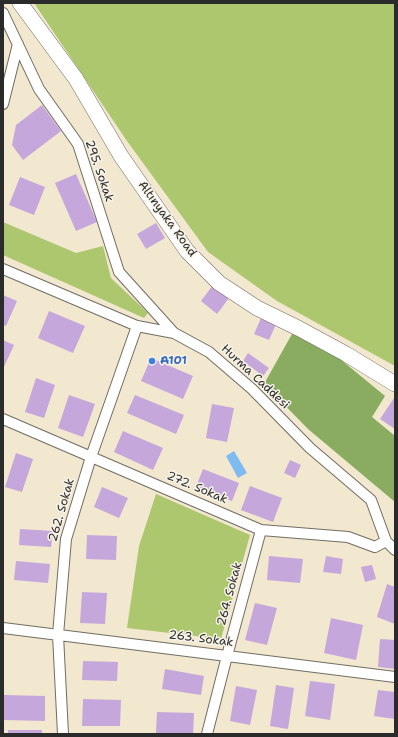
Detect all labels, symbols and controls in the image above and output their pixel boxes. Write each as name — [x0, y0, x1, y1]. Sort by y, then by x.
street label: 295. Sokak — [82, 138, 116, 204]
street label: Altınyaka Road — [135, 178, 199, 260]
street label: Hurma Caddesi — [218, 342, 292, 412]
place label: A101 — [160, 354, 187, 368]
marker: A101 — [147, 356, 157, 366]
street label: 272. Sokak — [164, 469, 230, 507]
street label: 262. Sokak — [46, 477, 78, 543]
street label: 264. Sokak — [215, 561, 245, 627]
street label: 263. Sokak — [168, 628, 234, 650]

